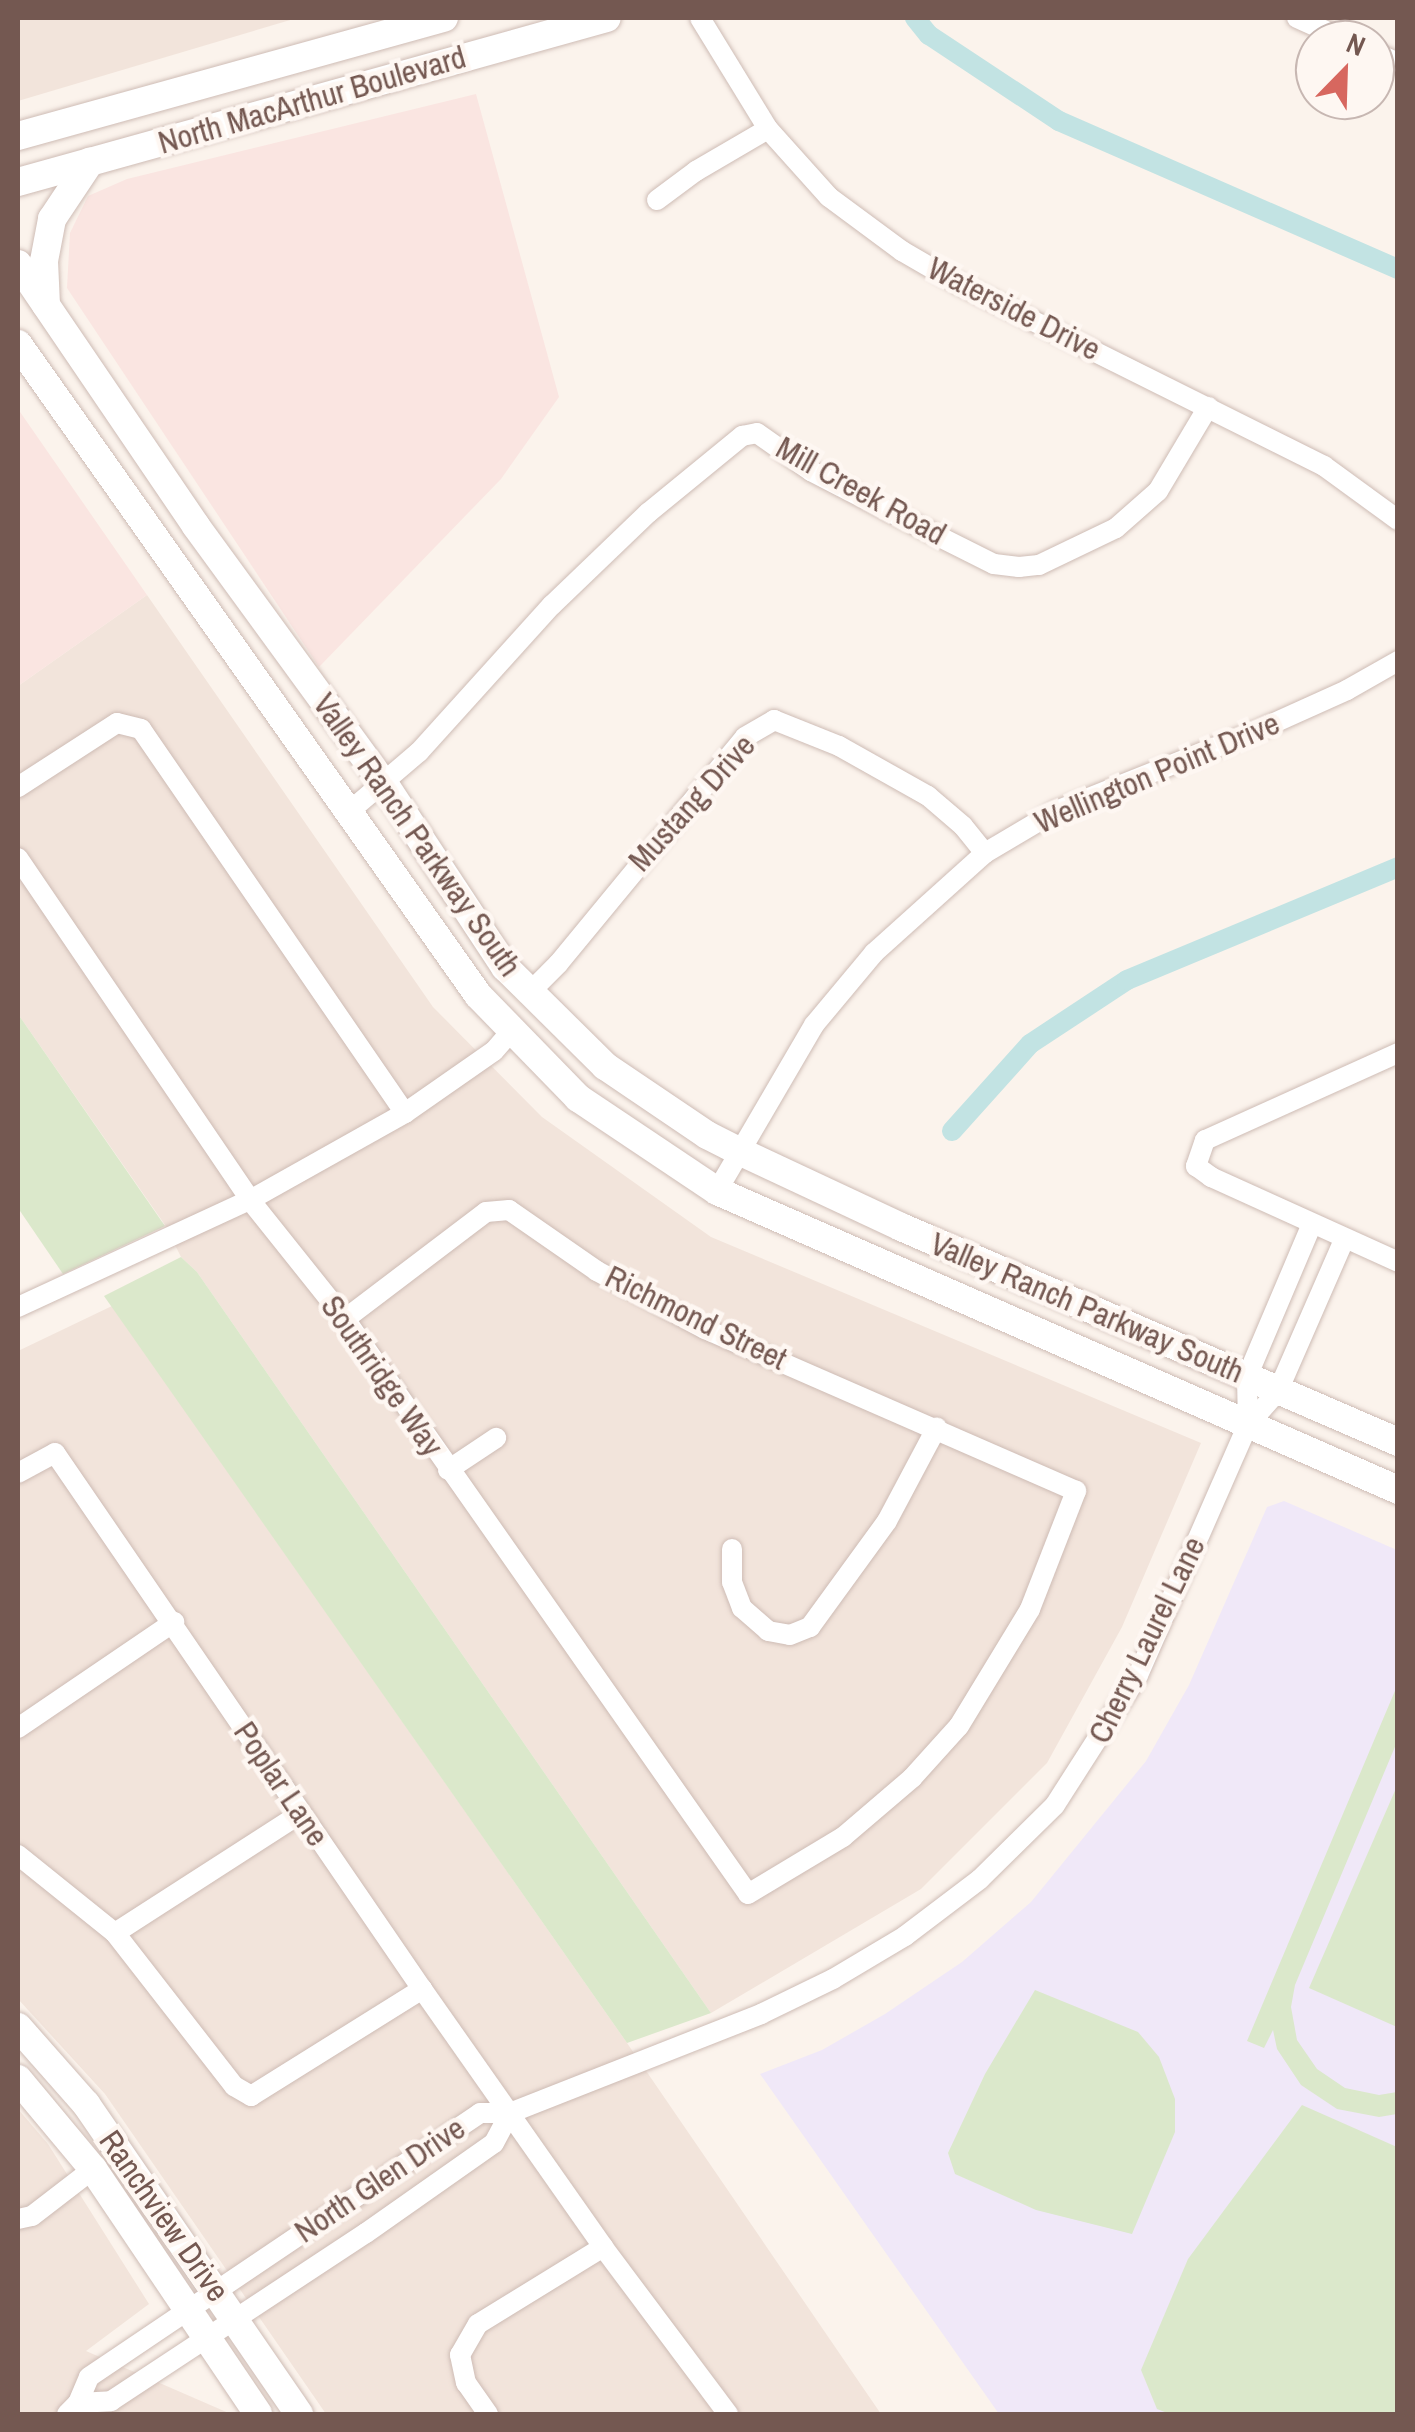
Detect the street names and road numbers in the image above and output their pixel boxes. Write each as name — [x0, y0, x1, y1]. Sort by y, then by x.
street label: North MacArthur Boulevard — [154, 38, 470, 162]
street label: Waterside Drive — [921, 249, 1107, 369]
street label: Mill Creek Road — [769, 429, 953, 553]
street label: Valley Ranch Parkway South — [305, 686, 529, 984]
street label: Wellington Point Drive — [1029, 704, 1285, 842]
street label: Mustang Drive — [621, 727, 763, 879]
street label: Valley Ranch Parkway South — [925, 1225, 1249, 1391]
street label: Richmond Street — [599, 1258, 793, 1378]
street label: Southridge Way — [313, 1288, 451, 1464]
street label: Cherry Laurel Lane — [1081, 1531, 1213, 1749]
street label: Poplar Lane — [226, 1715, 336, 1853]
street label: North Glen Drive — [288, 2109, 472, 2251]
street label: Ranchview Drive — [91, 2123, 237, 2309]

